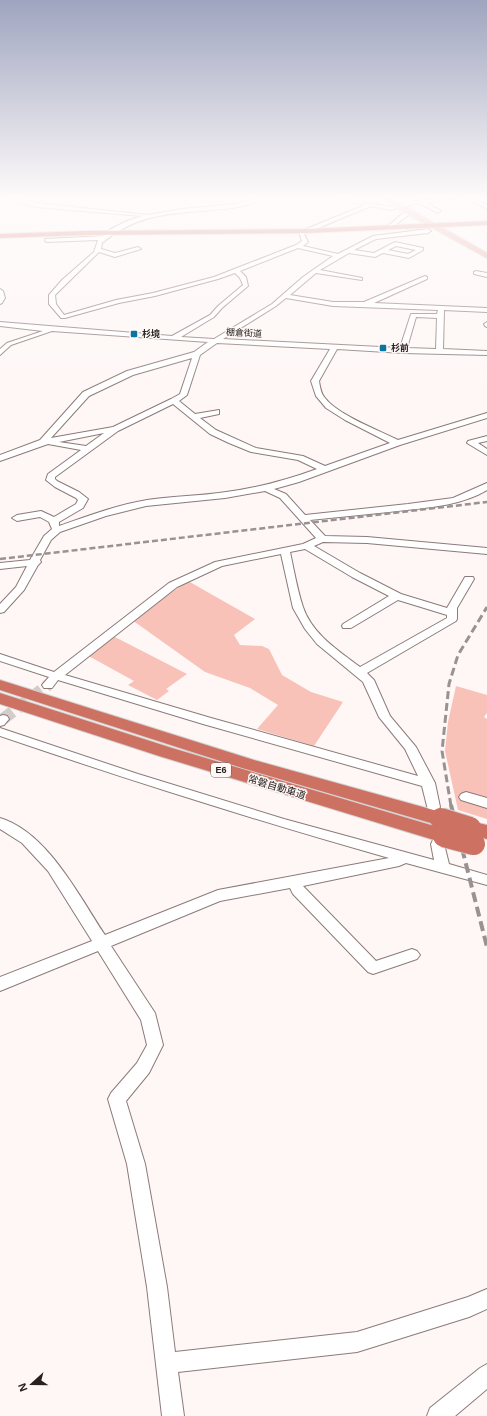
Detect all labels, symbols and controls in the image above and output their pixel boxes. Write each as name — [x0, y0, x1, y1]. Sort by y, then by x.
street label: 棚倉街道 — [226, 327, 262, 339]
marker: 杉境 — [129, 329, 139, 339]
place label: 杉境 — [142, 329, 160, 339]
marker: 杉前 — [378, 343, 388, 353]
place label: 杉前 — [391, 343, 409, 353]
road number: E6 — [211, 763, 231, 777]
street label: 常磐自動車道 — [247, 773, 307, 801]
north arrow — [12, 1364, 52, 1404]
text: N — [16, 1382, 30, 1393]

